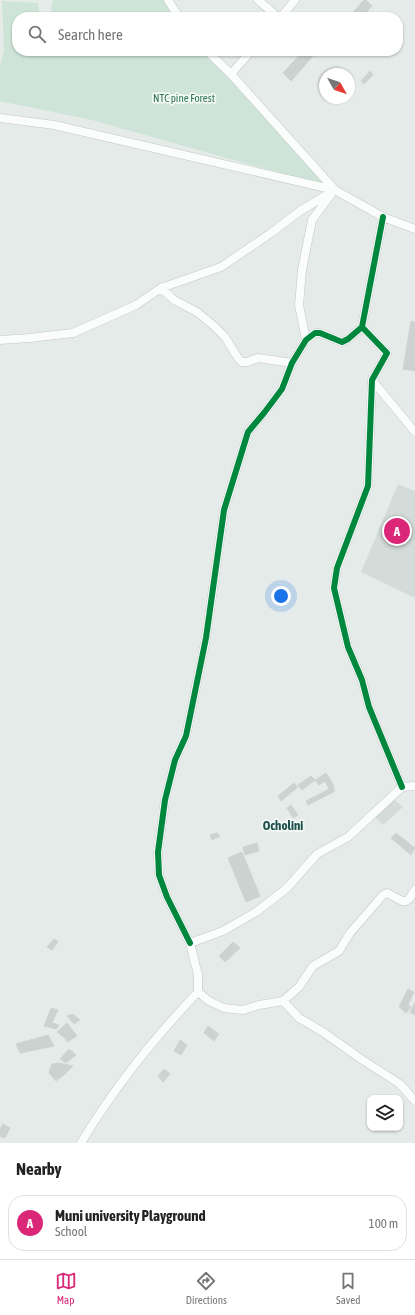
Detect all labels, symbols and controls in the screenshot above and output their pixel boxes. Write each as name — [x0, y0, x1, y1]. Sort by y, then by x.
search box — [12, 12, 403, 56]
icon: search — [26, 23, 48, 45]
text: Search here — [58, 26, 123, 43]
north arrow — [319, 68, 355, 104]
park label: NTC pine Forest — [153, 92, 215, 104]
pin: A — [384, 516, 410, 546]
your location — [271, 586, 291, 606]
district label: Ocholini — [263, 818, 303, 833]
map controls — [367, 1095, 403, 1131]
button: layers — [367, 1095, 403, 1131]
text: Nearby — [16, 1159, 62, 1179]
text: Muni university Playground — [55, 1207, 206, 1224]
text: A — [27, 1216, 33, 1231]
text: 100 m — [369, 1216, 398, 1231]
text: School — [55, 1224, 87, 1239]
tab: Map — [55, 1270, 77, 1306]
tab: Directions — [186, 1270, 227, 1306]
tab: Saved — [336, 1270, 360, 1306]

